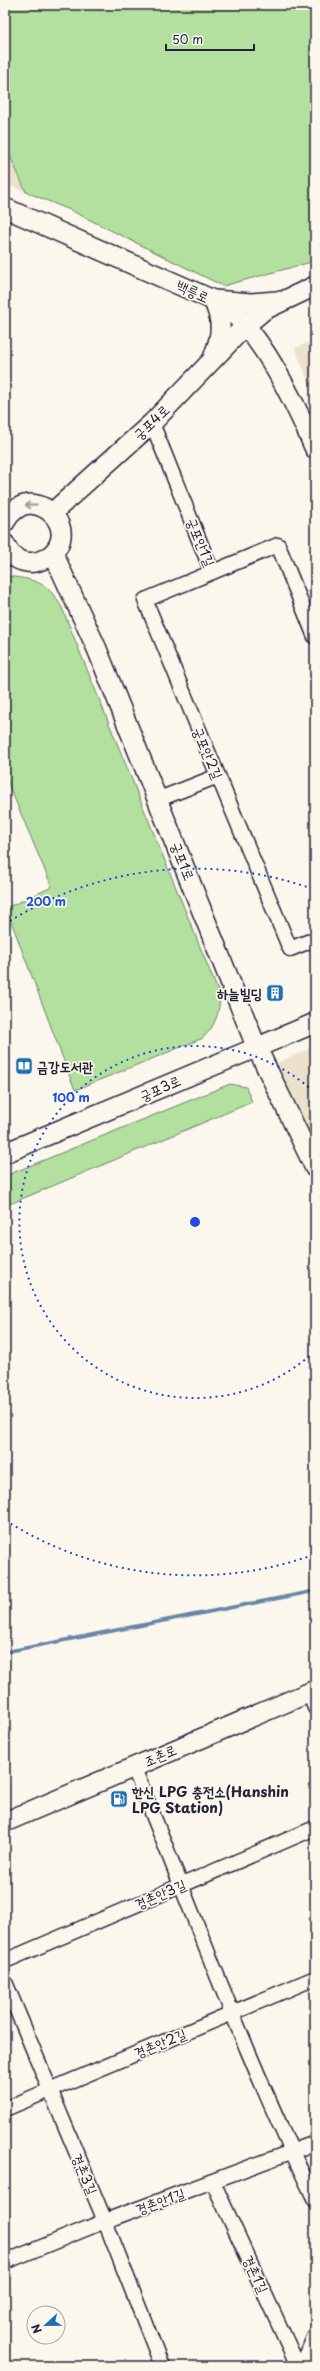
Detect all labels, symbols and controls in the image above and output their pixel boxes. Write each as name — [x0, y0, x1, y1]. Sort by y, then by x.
scale bar — [166, 26, 254, 52]
text: 50 m — [172, 30, 203, 48]
street label: 백릉로 — [173, 274, 213, 308]
street label: 궁포4로 — [128, 399, 174, 445]
one-way arrow — [25, 502, 38, 509]
street label: 궁포안1길 — [181, 514, 221, 570]
street label: 궁포안2길 — [188, 724, 229, 783]
street label: 궁포1로 — [166, 838, 200, 884]
text: 200 m — [26, 892, 66, 910]
place label: 하늘빌딩 — [217, 983, 262, 1004]
building icon: 하늘빌딩 — [265, 983, 285, 1003]
library icon: 금강도서관 — [14, 1056, 34, 1076]
place label: 금강도서관 — [37, 1056, 94, 1077]
street label: 궁포3로 — [136, 1070, 184, 1106]
text: 100 m — [52, 1088, 90, 1106]
centre of rings — [188, 1215, 202, 1229]
street label: 조촌로 — [140, 1739, 180, 1771]
place label: 한신 LPG 충전소(Hanshin LPG Station) — [131, 1781, 289, 1818]
fuel station icon: 한신 LPG 충전소(Hanshin LPG Station) — [109, 1789, 129, 1809]
street label: 경촌안3길 — [131, 1873, 190, 1914]
street label: 경촌안2길 — [131, 2023, 190, 2063]
street label: 경촌3길 — [67, 2150, 103, 2199]
street label: 경촌안1길 — [132, 2182, 188, 2220]
street label: 경촌1길 — [238, 2251, 274, 2297]
north arrow — [26, 2305, 66, 2345]
text: N — [27, 2321, 46, 2336]

